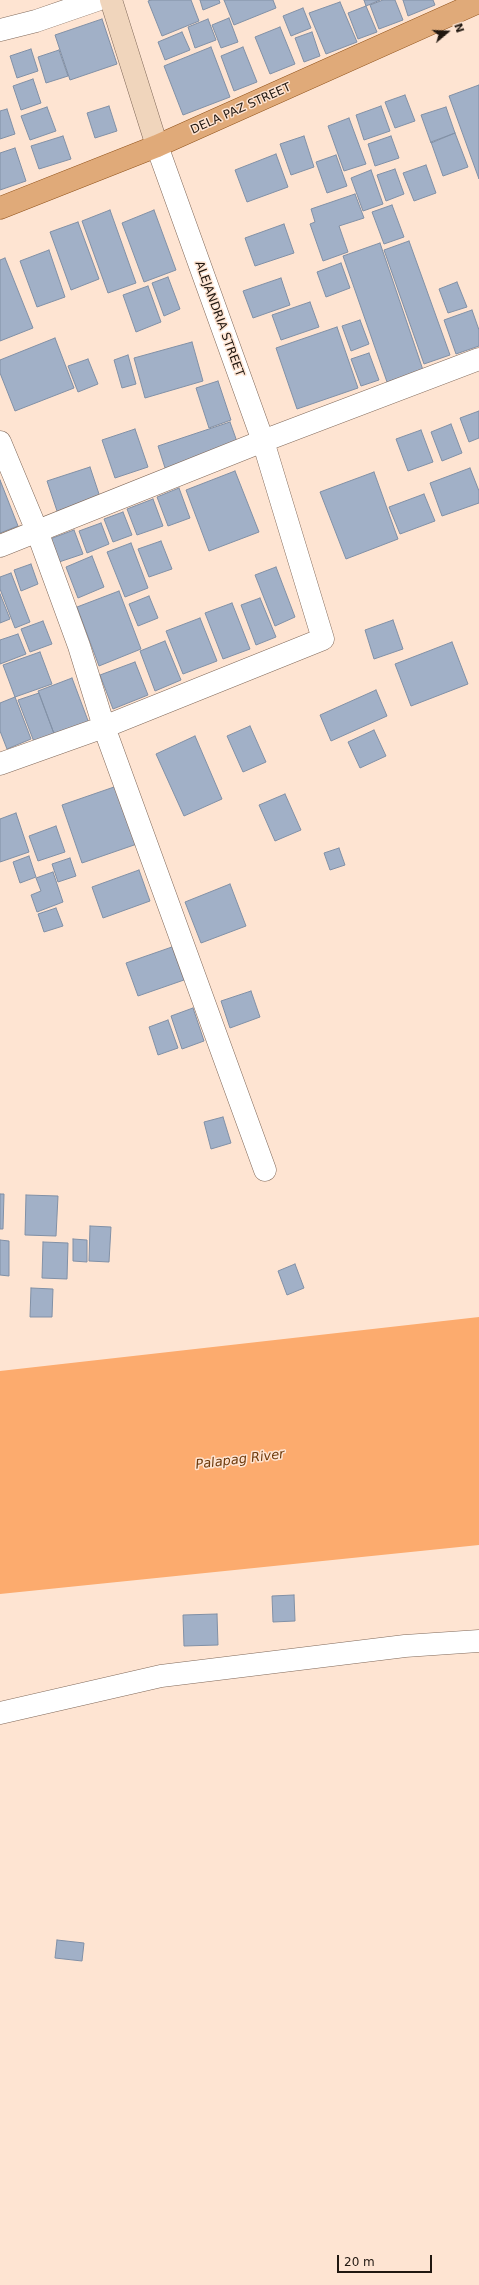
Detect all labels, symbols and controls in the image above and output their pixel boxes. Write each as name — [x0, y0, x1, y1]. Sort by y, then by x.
north arrow — [427, 12, 467, 52]
text: N — [451, 21, 466, 34]
street label: DELA PAZ STREET — [189, 80, 293, 138]
street label: ALEJANDRIA STREET — [191, 259, 247, 379]
water label: Palapag River — [195, 1447, 285, 1473]
scale bar — [339, 2247, 434, 2273]
text: 20 m — [344, 2255, 375, 2269]

